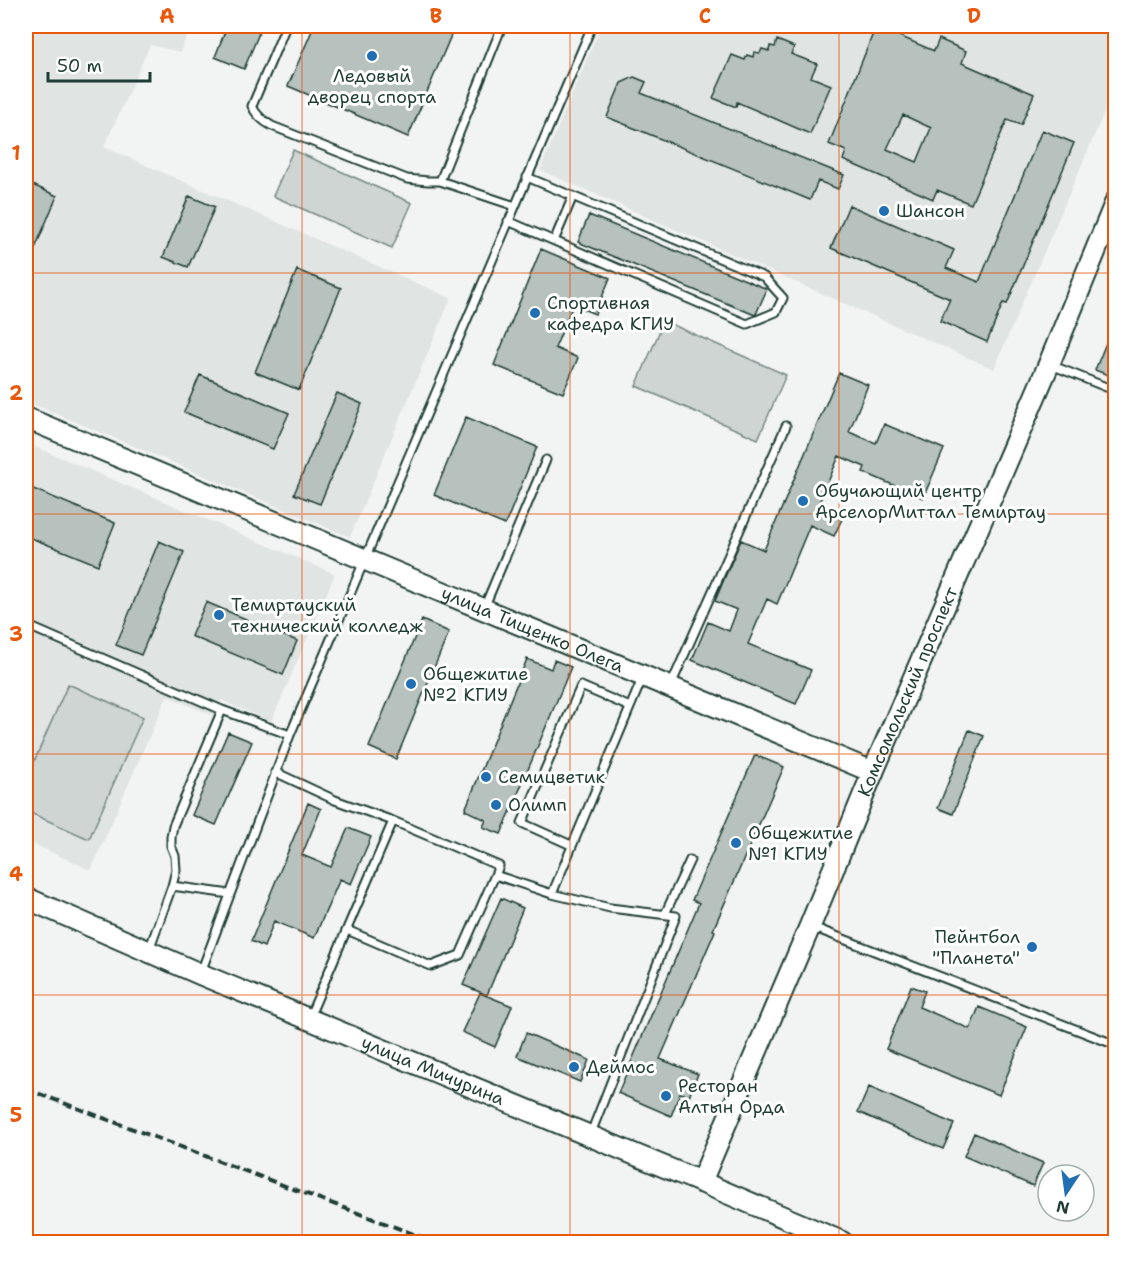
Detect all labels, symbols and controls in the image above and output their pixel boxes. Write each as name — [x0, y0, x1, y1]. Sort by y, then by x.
text: A — [159, 3, 175, 29]
text: B — [430, 3, 442, 29]
text: C — [699, 3, 711, 29]
text: D — [967, 3, 981, 29]
scale bar — [48, 45, 150, 83]
marker: Ледовый дворец спорта — [365, 49, 379, 63]
text: 50 m — [57, 54, 102, 78]
place label: Ледовый дворец спорта — [308, 64, 436, 109]
text: 1 — [11, 140, 21, 166]
place label: Шансон — [896, 199, 965, 223]
marker: Шансон — [877, 204, 891, 218]
place label: Спортивная кафедра КГИУ — [547, 291, 674, 336]
marker: Спортивная кафедра КГИУ — [528, 306, 542, 320]
text: 2 — [9, 380, 23, 406]
place label: Обучающий центр АрселорМиттал Темиртау — [815, 479, 1046, 524]
marker: Обучающий центр АрселорМиттал Темиртау — [796, 494, 810, 508]
street label: улица Тищенко Олега — [438, 581, 627, 678]
street label: Комсомольский проспект — [852, 582, 964, 800]
place label: Темиртауский технический колледж — [231, 593, 424, 638]
marker: Темиртауский технический колледж — [212, 608, 226, 622]
text: 3 — [9, 621, 23, 647]
place label: Общежитие №2 КГИУ — [423, 662, 528, 707]
marker: Общежитие №2 КГИУ — [404, 677, 418, 691]
place label: Семицветик — [498, 765, 605, 789]
marker: Семицветик — [479, 770, 493, 784]
place label: Олимп — [508, 793, 567, 817]
marker: Олимп — [489, 798, 503, 812]
place label: Общежитие №1 КГИУ — [748, 821, 853, 866]
marker: Общежитие №1 КГИУ — [729, 836, 743, 850]
text: 4 — [9, 861, 23, 887]
place label: Пейнтбол "Планета" — [932, 925, 1020, 970]
marker: Пейнтбол "Планета" — [1025, 940, 1039, 954]
street label: улица Мичурина — [358, 1030, 508, 1111]
place label: Деймос — [586, 1055, 655, 1079]
marker: Деймос — [567, 1060, 581, 1074]
place label: Ресторан Алтын Орда — [678, 1074, 785, 1119]
marker: Ресторан Алтын Орда — [659, 1089, 673, 1103]
text: 5 — [10, 1102, 22, 1128]
north arrow — [1036, 1163, 1096, 1223]
text: N — [1054, 1195, 1071, 1219]

